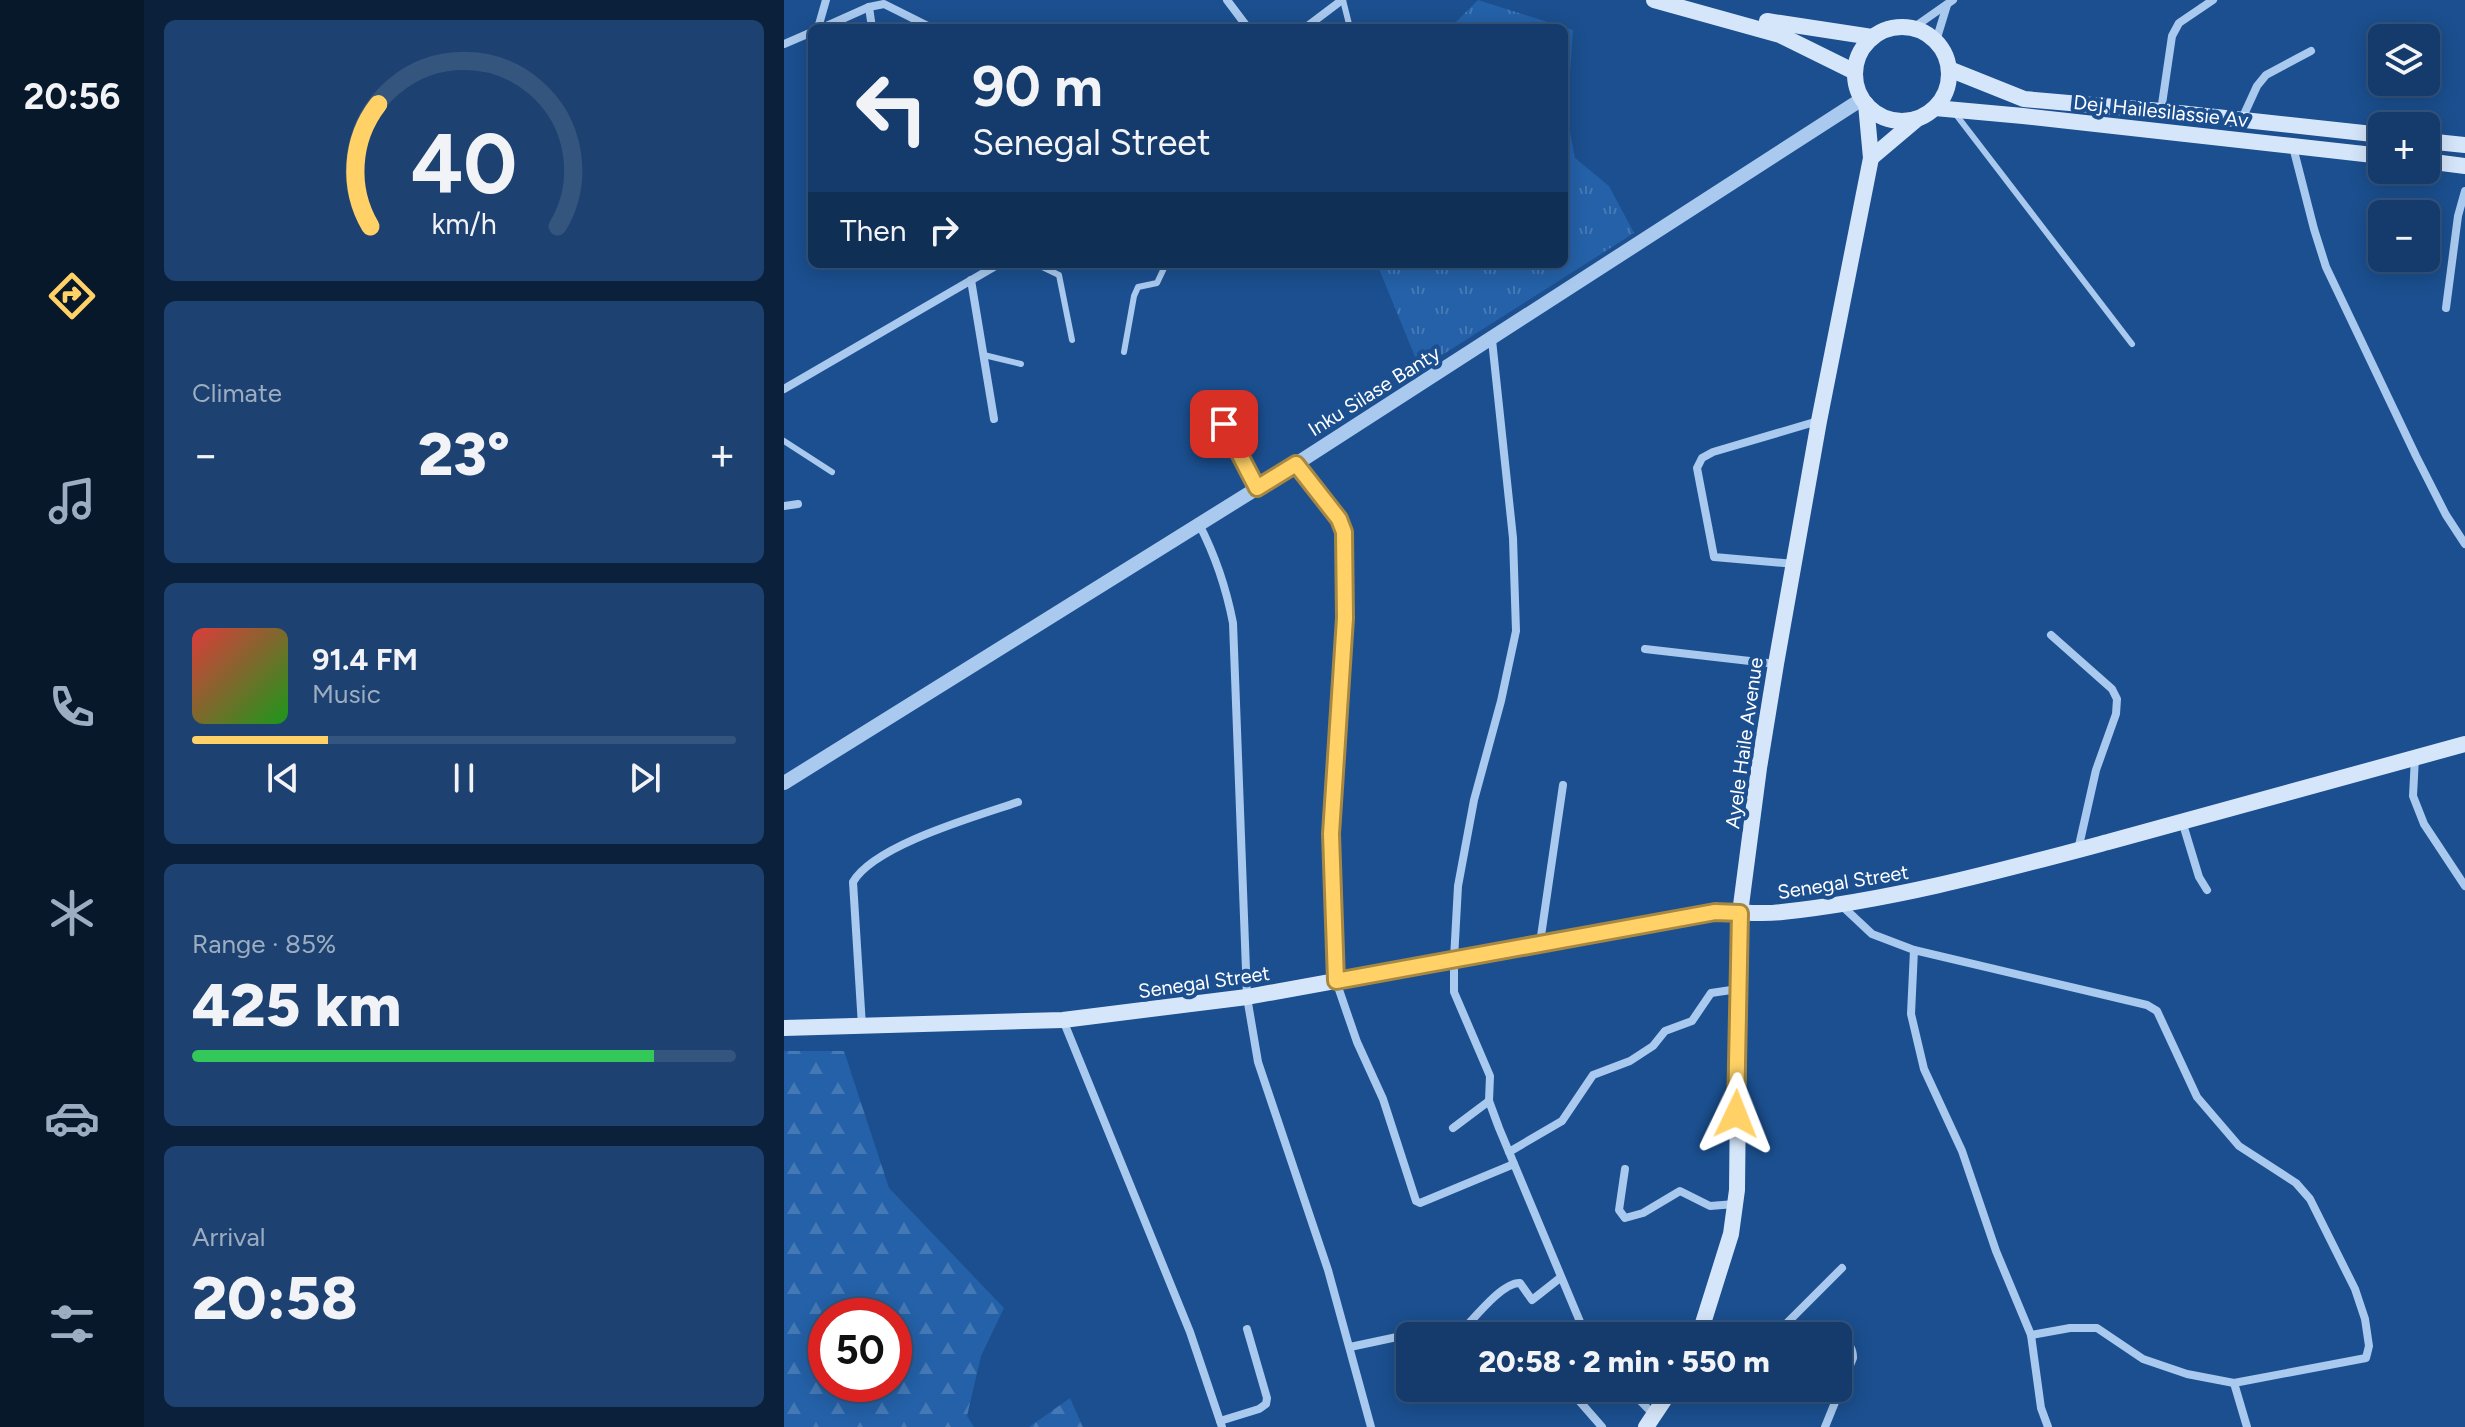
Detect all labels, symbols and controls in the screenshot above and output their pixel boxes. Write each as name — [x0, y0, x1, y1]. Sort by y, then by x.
map controls — [2368, 24, 2440, 272]
button: layers — [2368, 24, 2440, 96]
text: 90 m — [972, 53, 1103, 120]
icon: left — [840, 56, 944, 160]
text: 20:56 — [24, 75, 120, 118]
street label: Dej. Hailesilassie Av — [2072, 90, 2250, 132]
button: + — [2368, 112, 2440, 184]
text: 40 — [411, 113, 517, 213]
text: Senegal Street — [972, 121, 1211, 164]
button: − — [2368, 200, 2440, 272]
text: km/h — [431, 207, 497, 241]
icon: right — [922, 208, 966, 252]
text: Then — [840, 212, 906, 249]
icon: directions — [44, 268, 100, 324]
street label: Inku Silase Banty — [1304, 341, 1445, 441]
text: Climate — [192, 377, 282, 409]
pin — [1190, 390, 1258, 458]
icon: arrive — [1202, 402, 1246, 446]
text: 23° — [418, 418, 510, 490]
text: − — [192, 428, 219, 481]
text: + — [709, 428, 736, 481]
icon: music — [44, 473, 100, 529]
text: 91.4 FM — [312, 641, 418, 678]
street label: Ayele Haile Avenue — [1720, 656, 1768, 830]
text: Music — [312, 678, 381, 710]
icon: phone — [44, 679, 100, 735]
icon: previous — [261, 756, 305, 800]
icon: pause — [442, 756, 486, 800]
icon: next — [623, 756, 667, 800]
street label: Senegal Street — [1776, 860, 1910, 904]
icon: climate — [44, 885, 100, 941]
text: Range · 85% — [192, 928, 336, 960]
street label: Senegal Street — [1137, 961, 1271, 1003]
text: 425 km — [192, 969, 401, 1041]
position arrow — [1694, 1072, 1778, 1156]
icon: car — [44, 1090, 100, 1146]
text: Arrival — [192, 1221, 265, 1253]
text: 20:58 — [192, 1262, 358, 1334]
icon: filters — [44, 1296, 100, 1352]
speed limit sign: 50 — [808, 1298, 912, 1402]
text: 20:58 · 2 min · 550 m — [1478, 1343, 1770, 1380]

